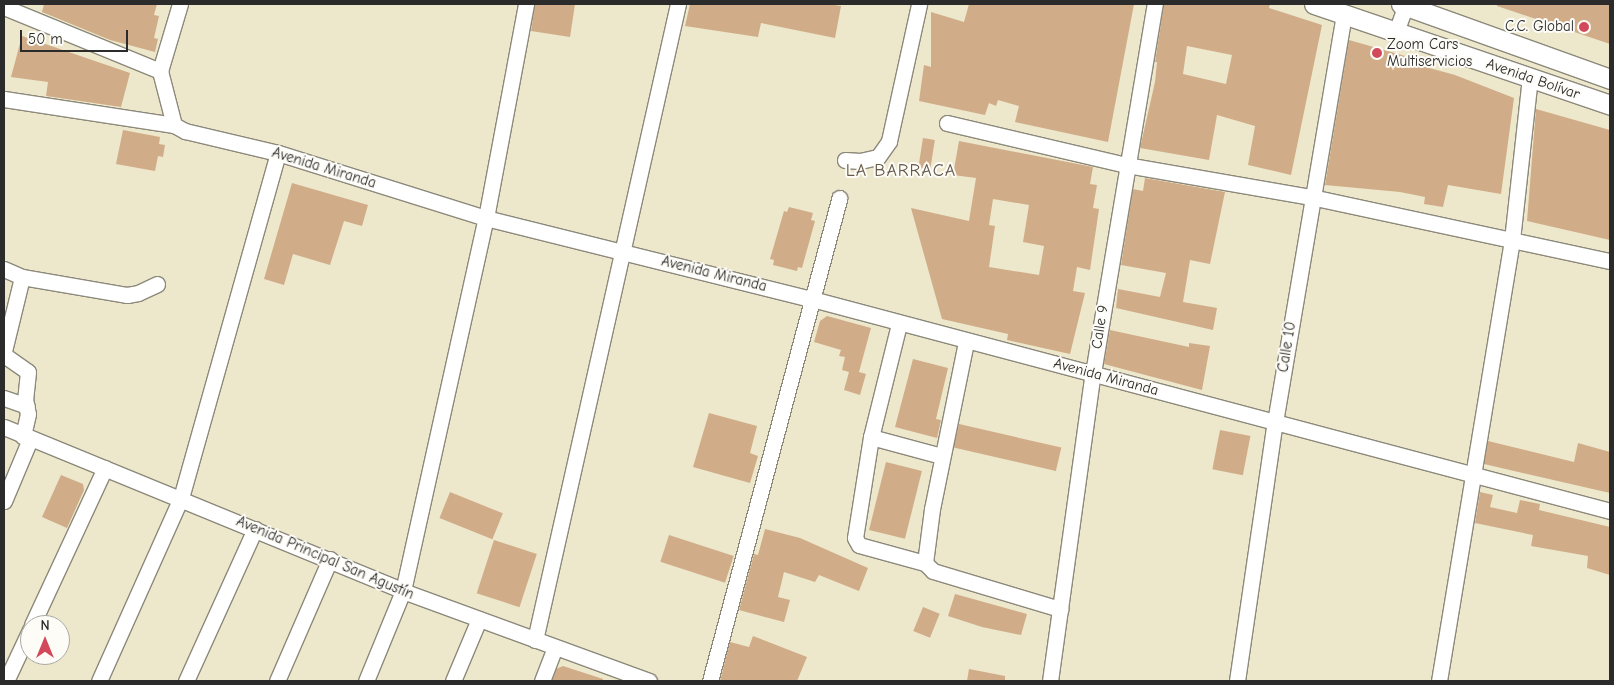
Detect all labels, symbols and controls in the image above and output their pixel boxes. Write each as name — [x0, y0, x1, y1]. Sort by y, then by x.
place label: C.C. Global — [1505, 18, 1574, 36]
scale bar — [22, 20, 130, 52]
marker: C.C. Global — [1578, 21, 1590, 33]
text: 50 m — [28, 30, 63, 48]
place label: Zoom Cars Multiservicios — [1387, 35, 1472, 70]
marker: Zoom Cars Multiservicios — [1371, 47, 1383, 59]
street label: Avenida Bolívar — [1484, 55, 1582, 103]
street label: Avenida Miranda — [270, 144, 378, 192]
district label: LA BARRACA — [845, 160, 957, 182]
street label: Avenida Miranda — [659, 252, 769, 296]
street label: Calle 9 — [1088, 304, 1112, 350]
street label: Calle 10 — [1274, 320, 1300, 374]
street label: Avenida Miranda — [1052, 354, 1160, 400]
street label: Avenida Principal San Agustín — [233, 512, 417, 604]
north arrow — [20, 615, 70, 665]
text: N — [40, 617, 50, 634]

